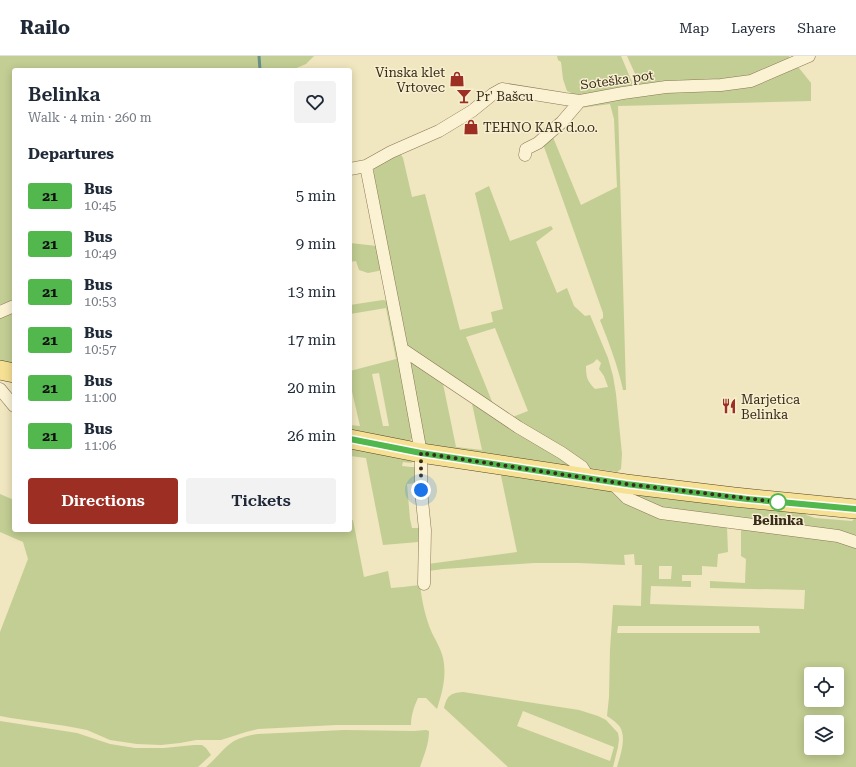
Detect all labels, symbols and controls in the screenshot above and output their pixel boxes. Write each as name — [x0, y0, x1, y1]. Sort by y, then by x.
text: Railo — [20, 16, 70, 39]
text: Map — [679, 20, 709, 36]
text: Layers — [731, 20, 775, 36]
text: Share — [797, 20, 836, 36]
place label: Vinska klet Vrtovec — [375, 65, 445, 95]
street label: Soteška pot — [579, 67, 655, 93]
shop icon: Vinska klet Vrtovec — [448, 70, 466, 88]
button: heart — [294, 81, 336, 123]
text: Belinka — [28, 83, 100, 106]
bar icon: Pr' Bašcu — [455, 87, 473, 105]
place label: Pr' Bašcu — [476, 89, 534, 104]
text: Walk · 4 min · 260 m — [28, 110, 152, 125]
shop icon: TEHNO KAR d.o.o. — [462, 118, 480, 136]
place label: TEHNO KAR d.o.o. — [483, 120, 598, 135]
text: Departures — [28, 145, 114, 163]
text: Bus — [84, 180, 112, 198]
text: 5 min — [296, 187, 336, 205]
text: 21 — [42, 188, 58, 204]
text: 10:45 — [84, 198, 116, 213]
text: Bus — [84, 228, 112, 246]
text: 9 min — [296, 235, 336, 253]
text: 21 — [42, 236, 58, 252]
text: 10:49 — [84, 246, 116, 261]
text: Bus — [84, 276, 112, 294]
text: 13 min — [287, 283, 336, 301]
text: 21 — [42, 284, 58, 300]
text: 10:53 — [84, 294, 116, 309]
text: Bus — [84, 324, 112, 342]
text: 17 min — [287, 331, 336, 349]
text: 21 — [42, 332, 58, 348]
text: 10:57 — [84, 342, 116, 357]
text: Bus — [84, 372, 112, 390]
text: 20 min — [287, 379, 336, 397]
text: 21 — [42, 380, 58, 396]
text: 11:00 — [84, 390, 116, 405]
place label: Marjetica Belinka — [741, 392, 800, 422]
restaurant icon: Marjetica Belinka — [720, 397, 738, 415]
text: Bus — [84, 420, 112, 438]
text: 26 min — [287, 427, 336, 445]
text: 21 — [42, 428, 58, 444]
text: 11:06 — [84, 438, 116, 453]
button: Directions — [28, 478, 178, 524]
button: Tickets — [186, 478, 336, 524]
your location — [411, 480, 431, 500]
marker: Belinka — [769, 493, 787, 511]
place label: Belinka — [753, 513, 804, 528]
map controls — [804, 667, 844, 755]
button: locate — [804, 667, 844, 707]
button: layers — [804, 715, 844, 755]

